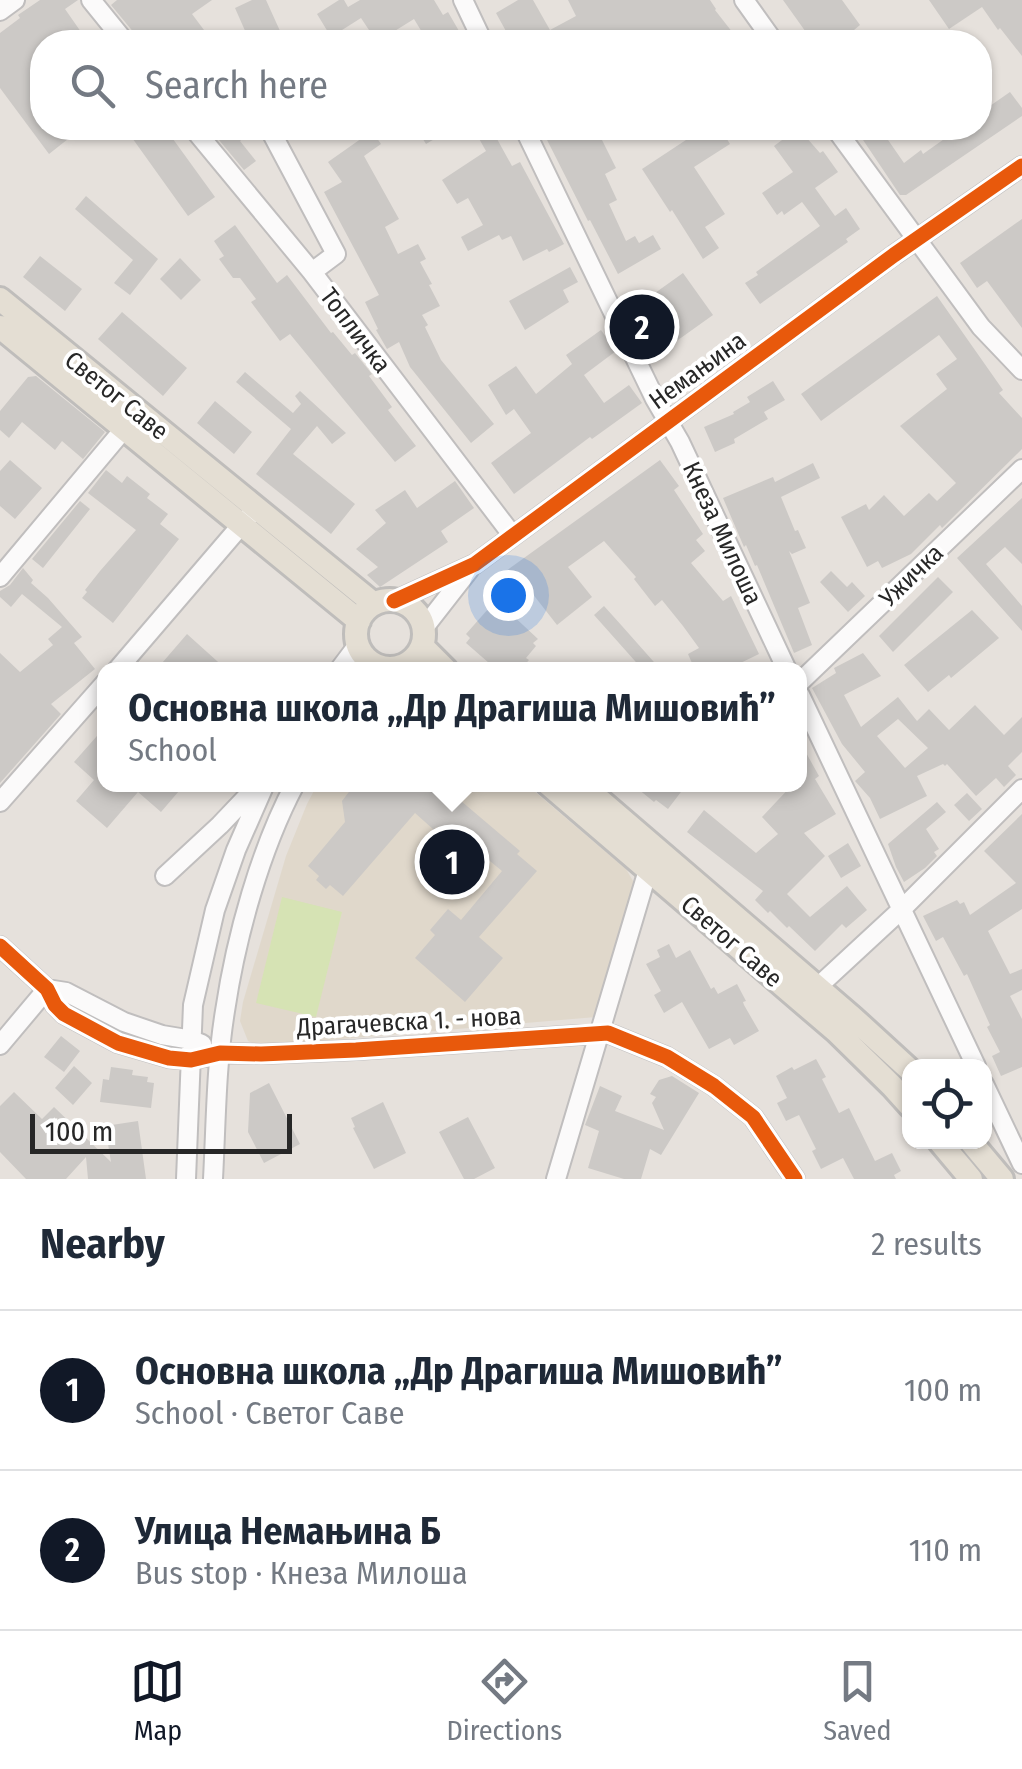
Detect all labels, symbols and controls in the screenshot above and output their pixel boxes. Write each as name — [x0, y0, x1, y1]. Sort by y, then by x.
search box — [30, 30, 992, 140]
icon: search — [65, 58, 120, 113]
text: Search here — [145, 62, 328, 108]
street label: Топличка — [313, 282, 397, 379]
pin: 2 — [610, 290, 674, 364]
street label: Немањина — [643, 326, 752, 416]
street label: Светог Саве — [59, 345, 174, 447]
street label: Кнеза Милоша — [676, 457, 768, 610]
street label: Ужичка — [873, 538, 950, 614]
your location — [483, 570, 534, 621]
popup — [97, 662, 807, 792]
text: Основна школа „Др Драгиша Мишовић” — [128, 685, 776, 731]
text: School — [128, 731, 217, 769]
pin: 1 — [420, 824, 484, 900]
street label: Светог Саве — [675, 890, 788, 994]
street label: Драгачевска 1. - нова — [295, 1001, 522, 1043]
map controls — [902, 1059, 992, 1149]
button: locate — [902, 1059, 992, 1149]
scale bar — [30, 1109, 292, 1154]
text: 100 m — [45, 1115, 113, 1148]
text: Nearby — [40, 1219, 165, 1269]
text: 2 results — [871, 1225, 982, 1263]
text: Основна школа „Др Драгиша Мишовић” — [135, 1348, 782, 1394]
text: 1 — [66, 1371, 79, 1409]
text: 100 m — [904, 1371, 982, 1409]
text: School · Светог Саве — [135, 1394, 405, 1432]
text: Улица Немањина Б — [135, 1508, 441, 1554]
text: 2 — [65, 1531, 80, 1569]
text: 110 m — [909, 1531, 982, 1569]
text: Bus stop · Кнеза Милоша — [135, 1554, 468, 1592]
tab: Map — [130, 1654, 185, 1747]
tab: Directions — [446, 1654, 562, 1747]
tab: Saved — [823, 1654, 892, 1747]

